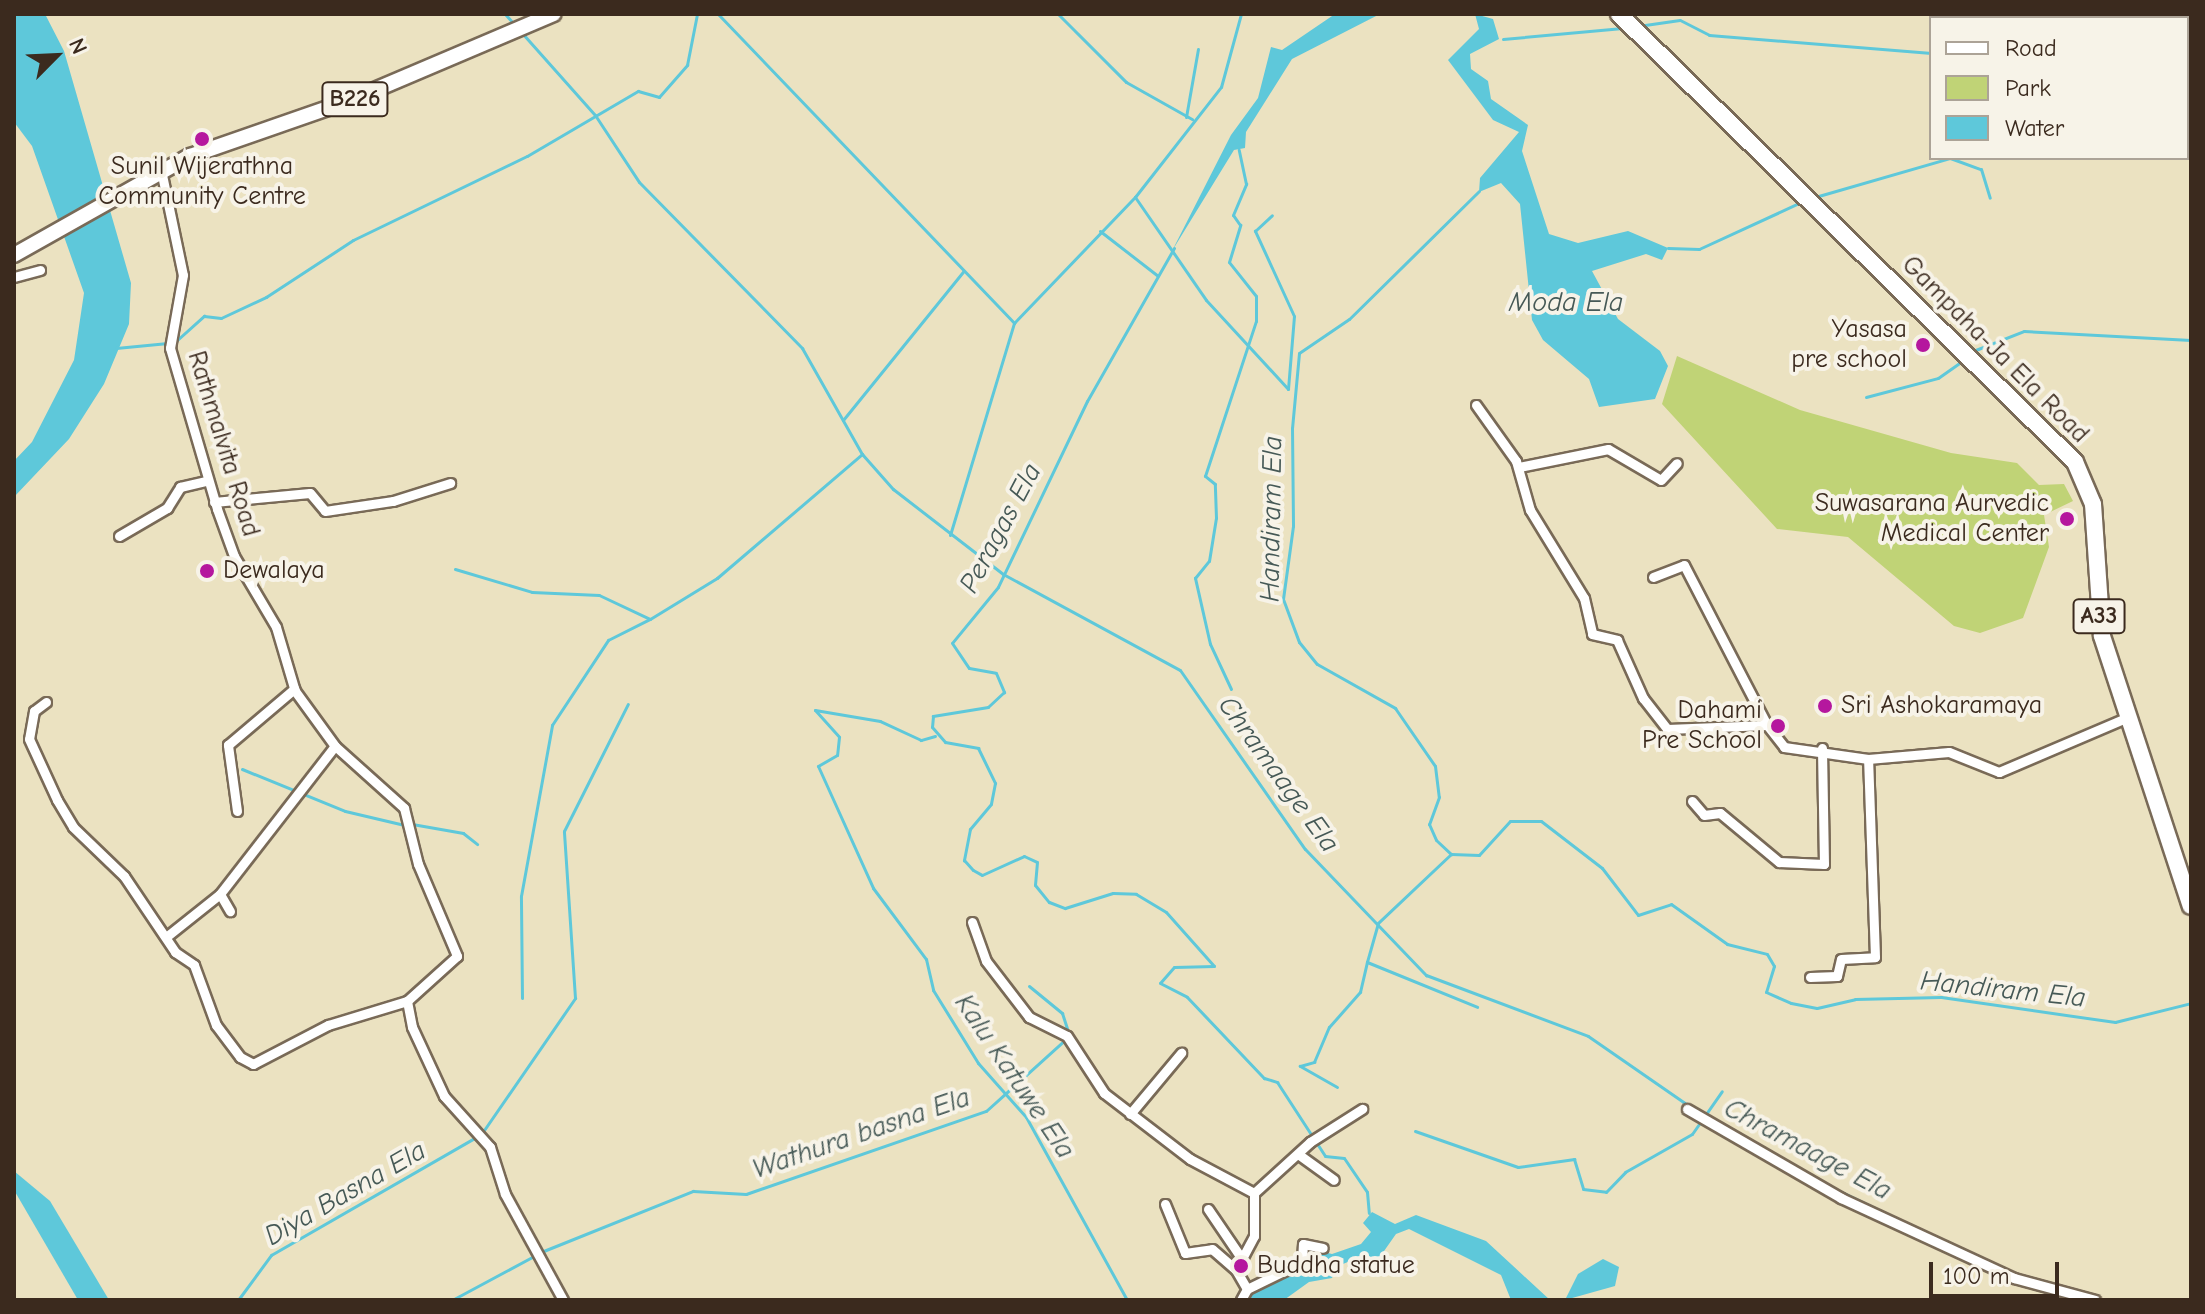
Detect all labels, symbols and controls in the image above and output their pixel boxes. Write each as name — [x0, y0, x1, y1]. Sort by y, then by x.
north arrow — [16, 16, 96, 96]
legend — [1929, 16, 2189, 160]
text: N — [63, 34, 93, 58]
text: Road — [2005, 34, 2057, 62]
text: Park — [2005, 74, 2051, 102]
road number: B226 — [321, 79, 389, 119]
text: Water — [2005, 114, 2064, 142]
marker: Sunil Wijerathna Community Centre — [193, 130, 211, 148]
place label: Sunil Wijerathna Community Centre — [98, 151, 306, 212]
street label: Gampaha-Ja Ela Road — [1895, 250, 2095, 450]
water label: Moda Ela — [1509, 285, 1623, 319]
place label: Yasasa pre school — [1791, 314, 1907, 376]
marker: Yasasa pre school — [1914, 336, 1932, 354]
street label: Rathmalvita Road — [180, 348, 266, 540]
water label: Handiram Ela — [1253, 436, 1289, 602]
water label: Peragas Ela — [952, 458, 1048, 598]
place label: Suwasarana Aurvedic Medical Center — [1815, 488, 2049, 550]
marker: Suwasarana Aurvedic Medical Center — [2056, 508, 2078, 530]
place label: Dewalaya — [223, 555, 325, 587]
marker: Dewalaya — [198, 562, 216, 580]
road number: A33 — [2071, 596, 2127, 636]
water label: Chramaage Ela — [1211, 690, 1347, 858]
place label: Sri Ashokaramaya — [1841, 690, 2042, 722]
place label: Dahami Pre School — [1642, 695, 1762, 756]
marker: Sri Ashokaramaya — [1816, 697, 1834, 715]
marker: Dahami Pre School — [1769, 717, 1787, 735]
water label: Handiram Ela — [1919, 964, 2087, 1014]
water label: Kalu Katuwe Ela — [948, 987, 1082, 1165]
water label: Wathura basna Ela — [748, 1080, 974, 1186]
water label: Chramaage Ela — [1719, 1091, 1897, 1207]
water label: Diya Basna Ela — [259, 1133, 431, 1253]
scale bar — [1933, 1246, 2063, 1296]
place label: Buddha statue — [1257, 1250, 1415, 1282]
marker: Buddha statue — [1232, 1257, 1250, 1275]
text: 100 m — [1943, 1262, 2010, 1290]

